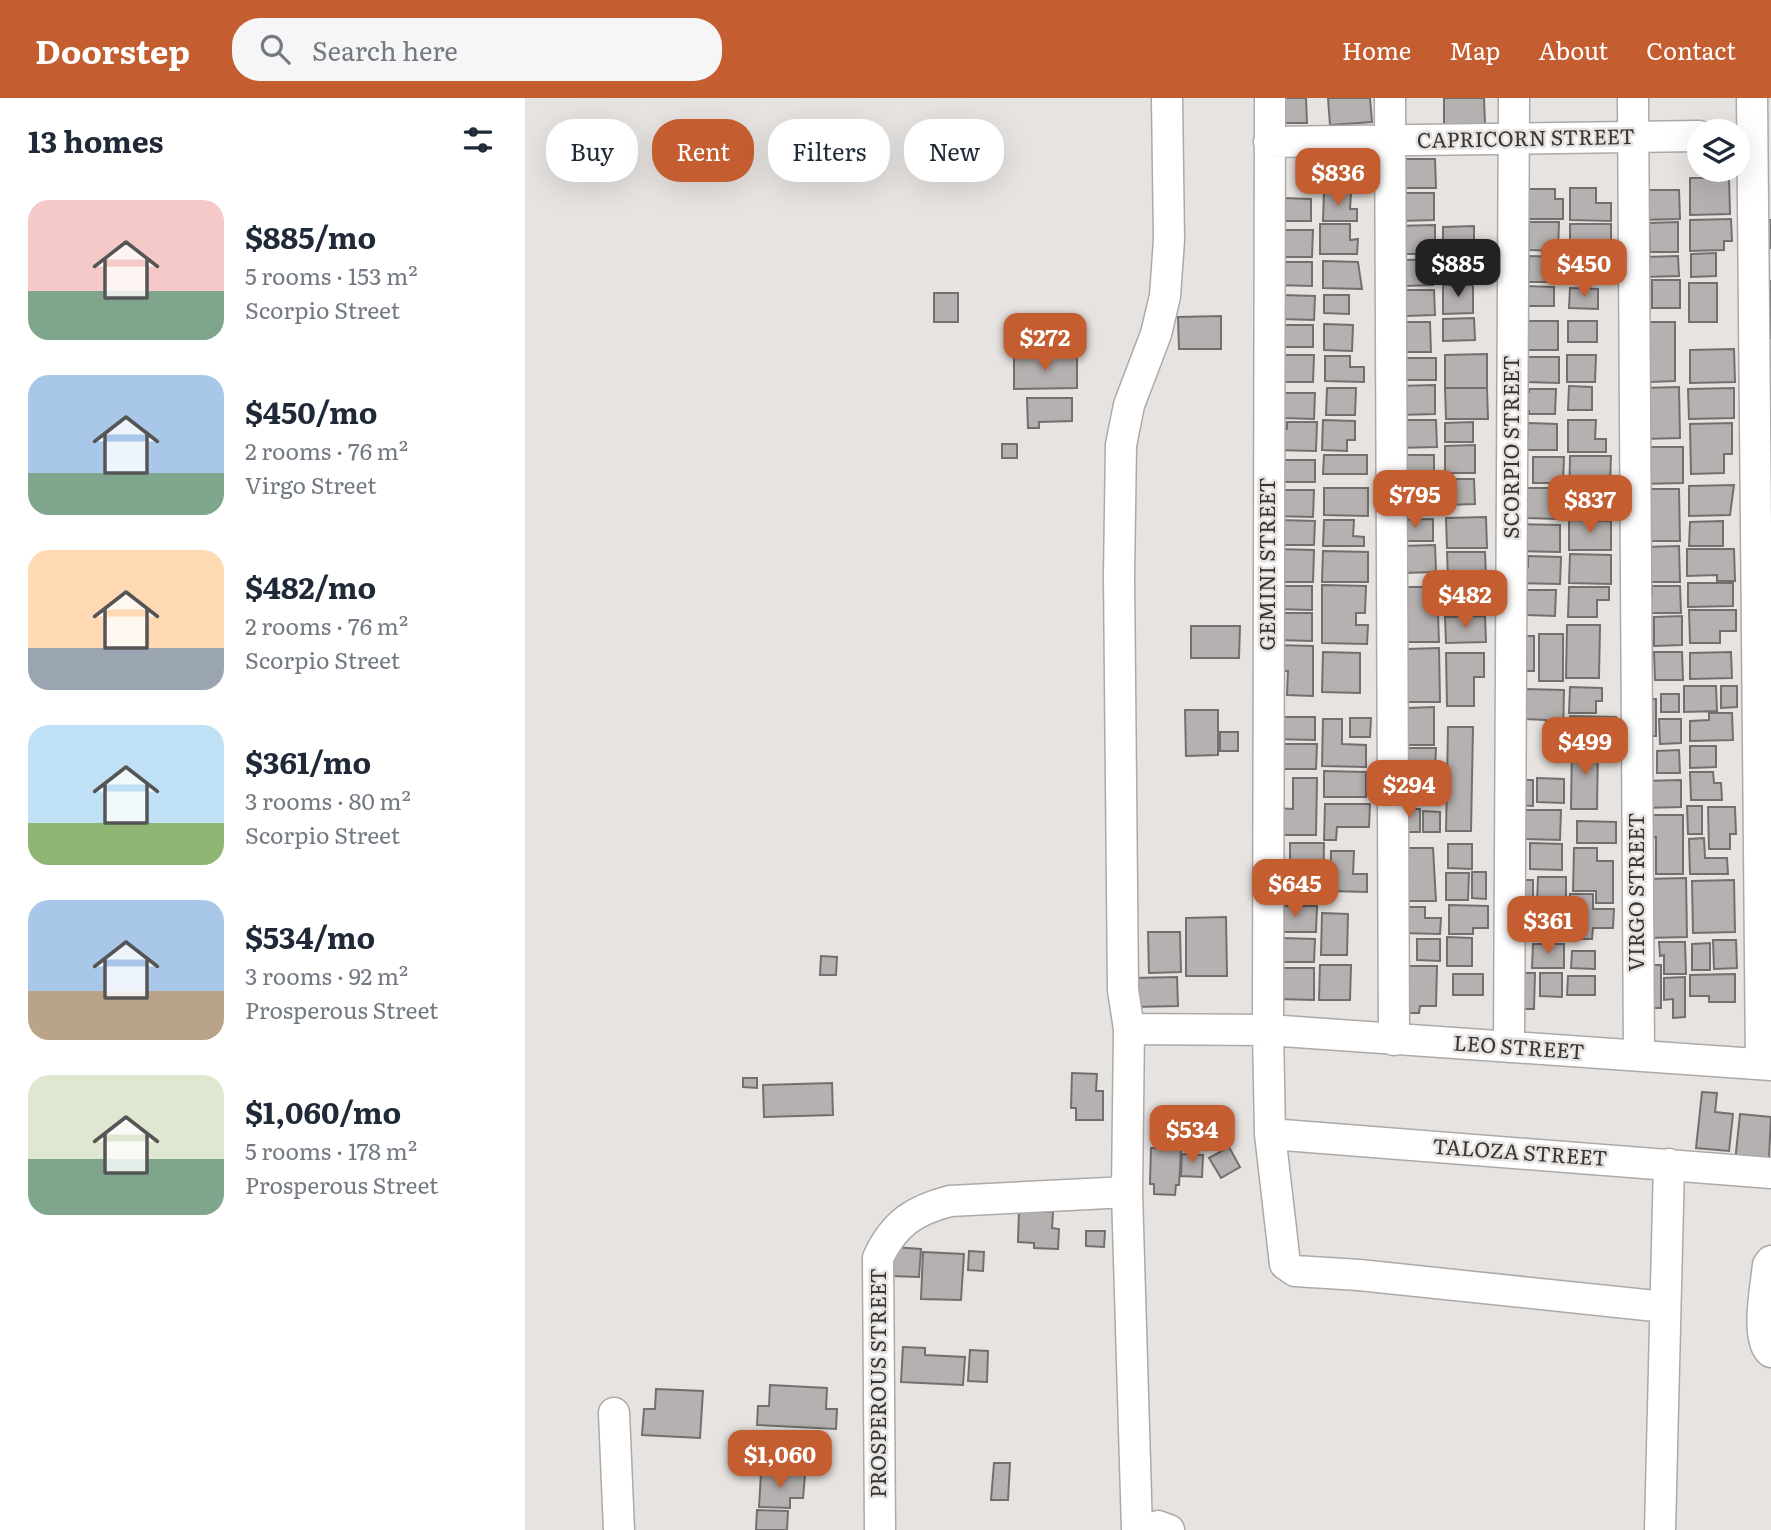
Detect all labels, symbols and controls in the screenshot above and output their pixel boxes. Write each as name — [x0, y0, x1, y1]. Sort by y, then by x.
search box — [232, 18, 722, 81]
text: Doorstep — [35, 25, 190, 74]
icon: search — [256, 30, 294, 68]
text: Search here — [312, 30, 458, 69]
text: Home — [1342, 32, 1411, 67]
text: Map — [1449, 32, 1500, 67]
text: About — [1538, 32, 1608, 67]
text: Contact — [1646, 32, 1736, 67]
text: 13 homes — [28, 118, 164, 162]
chip: Buy — [546, 119, 638, 182]
chip: Rent — [652, 119, 754, 182]
chip: Filters — [768, 119, 890, 182]
chip: New — [904, 119, 1004, 182]
street label: CAPRICORN STREET — [1417, 119, 1635, 154]
map controls — [1687, 119, 1750, 182]
button: layers — [1687, 119, 1750, 182]
icon: filters — [459, 121, 497, 159]
pin: $836 — [1297, 148, 1379, 208]
text: $836 — [1311, 154, 1365, 188]
text: $885/mo — [245, 214, 376, 258]
icon: home — [84, 228, 168, 312]
pin: $885 — [1417, 240, 1499, 299]
pin: $450 — [1543, 240, 1625, 299]
text: $885 — [1431, 245, 1485, 279]
text: $450 — [1557, 245, 1611, 279]
text: 5 rooms · 153 m² — [245, 258, 418, 292]
text: Scorpio Street — [245, 292, 400, 326]
pin: $272 — [1004, 314, 1086, 373]
text: $272 — [1020, 319, 1070, 353]
street label: SCORPIO STREET — [1494, 355, 1525, 539]
text: $450/mo — [245, 389, 377, 433]
icon: home — [84, 403, 168, 487]
text: 2 rooms · 76 m² — [245, 433, 408, 467]
text: Virgo Street — [245, 467, 376, 501]
pin: $795 — [1374, 470, 1456, 530]
text: $795 — [1389, 476, 1441, 510]
pin: $837 — [1549, 476, 1631, 535]
street label: GEMINI STREET — [1250, 477, 1281, 651]
text: $837 — [1564, 481, 1616, 515]
text: $482/mo — [245, 564, 376, 608]
pin: $482 — [1424, 570, 1506, 630]
text: $482 — [1438, 576, 1492, 610]
icon: home — [84, 578, 168, 662]
text: 2 rooms · 76 m² — [245, 608, 408, 642]
text: Scorpio Street — [245, 642, 400, 676]
pin: $499 — [1544, 718, 1626, 777]
text: $499 — [1558, 723, 1612, 757]
text: $361/mo — [245, 739, 371, 783]
icon: home — [84, 753, 168, 837]
pin: $294 — [1368, 760, 1450, 820]
text: $294 — [1382, 766, 1436, 800]
text: 3 rooms · 80 m² — [245, 783, 411, 817]
street label: VIRGO STREET — [1619, 812, 1650, 972]
text: Scorpio Street — [245, 817, 400, 851]
pin: $645 — [1254, 860, 1336, 919]
text: $645 — [1268, 865, 1322, 899]
pin: $361 — [1507, 896, 1589, 956]
text: $361 — [1523, 902, 1573, 936]
text: $534/mo — [245, 914, 375, 958]
icon: home — [84, 928, 168, 1012]
text: 3 rooms · 92 m² — [245, 958, 408, 992]
text: Prosperous Street — [245, 992, 438, 1026]
street label: LEO STREET — [1453, 1025, 1586, 1066]
text: $1,060/mo — [245, 1089, 401, 1133]
icon: home — [84, 1103, 168, 1187]
pin: $534 — [1151, 1105, 1233, 1165]
text: $534 — [1166, 1111, 1218, 1145]
street label: TALOZA STREET — [1432, 1129, 1609, 1172]
text: 5 rooms · 178 m² — [245, 1133, 417, 1167]
text: Prosperous Street — [245, 1167, 438, 1201]
street label: PROSPEROUS STREET — [861, 1268, 892, 1498]
pin: $1,060 — [723, 1430, 837, 1490]
text: $1,060 — [744, 1436, 816, 1470]

